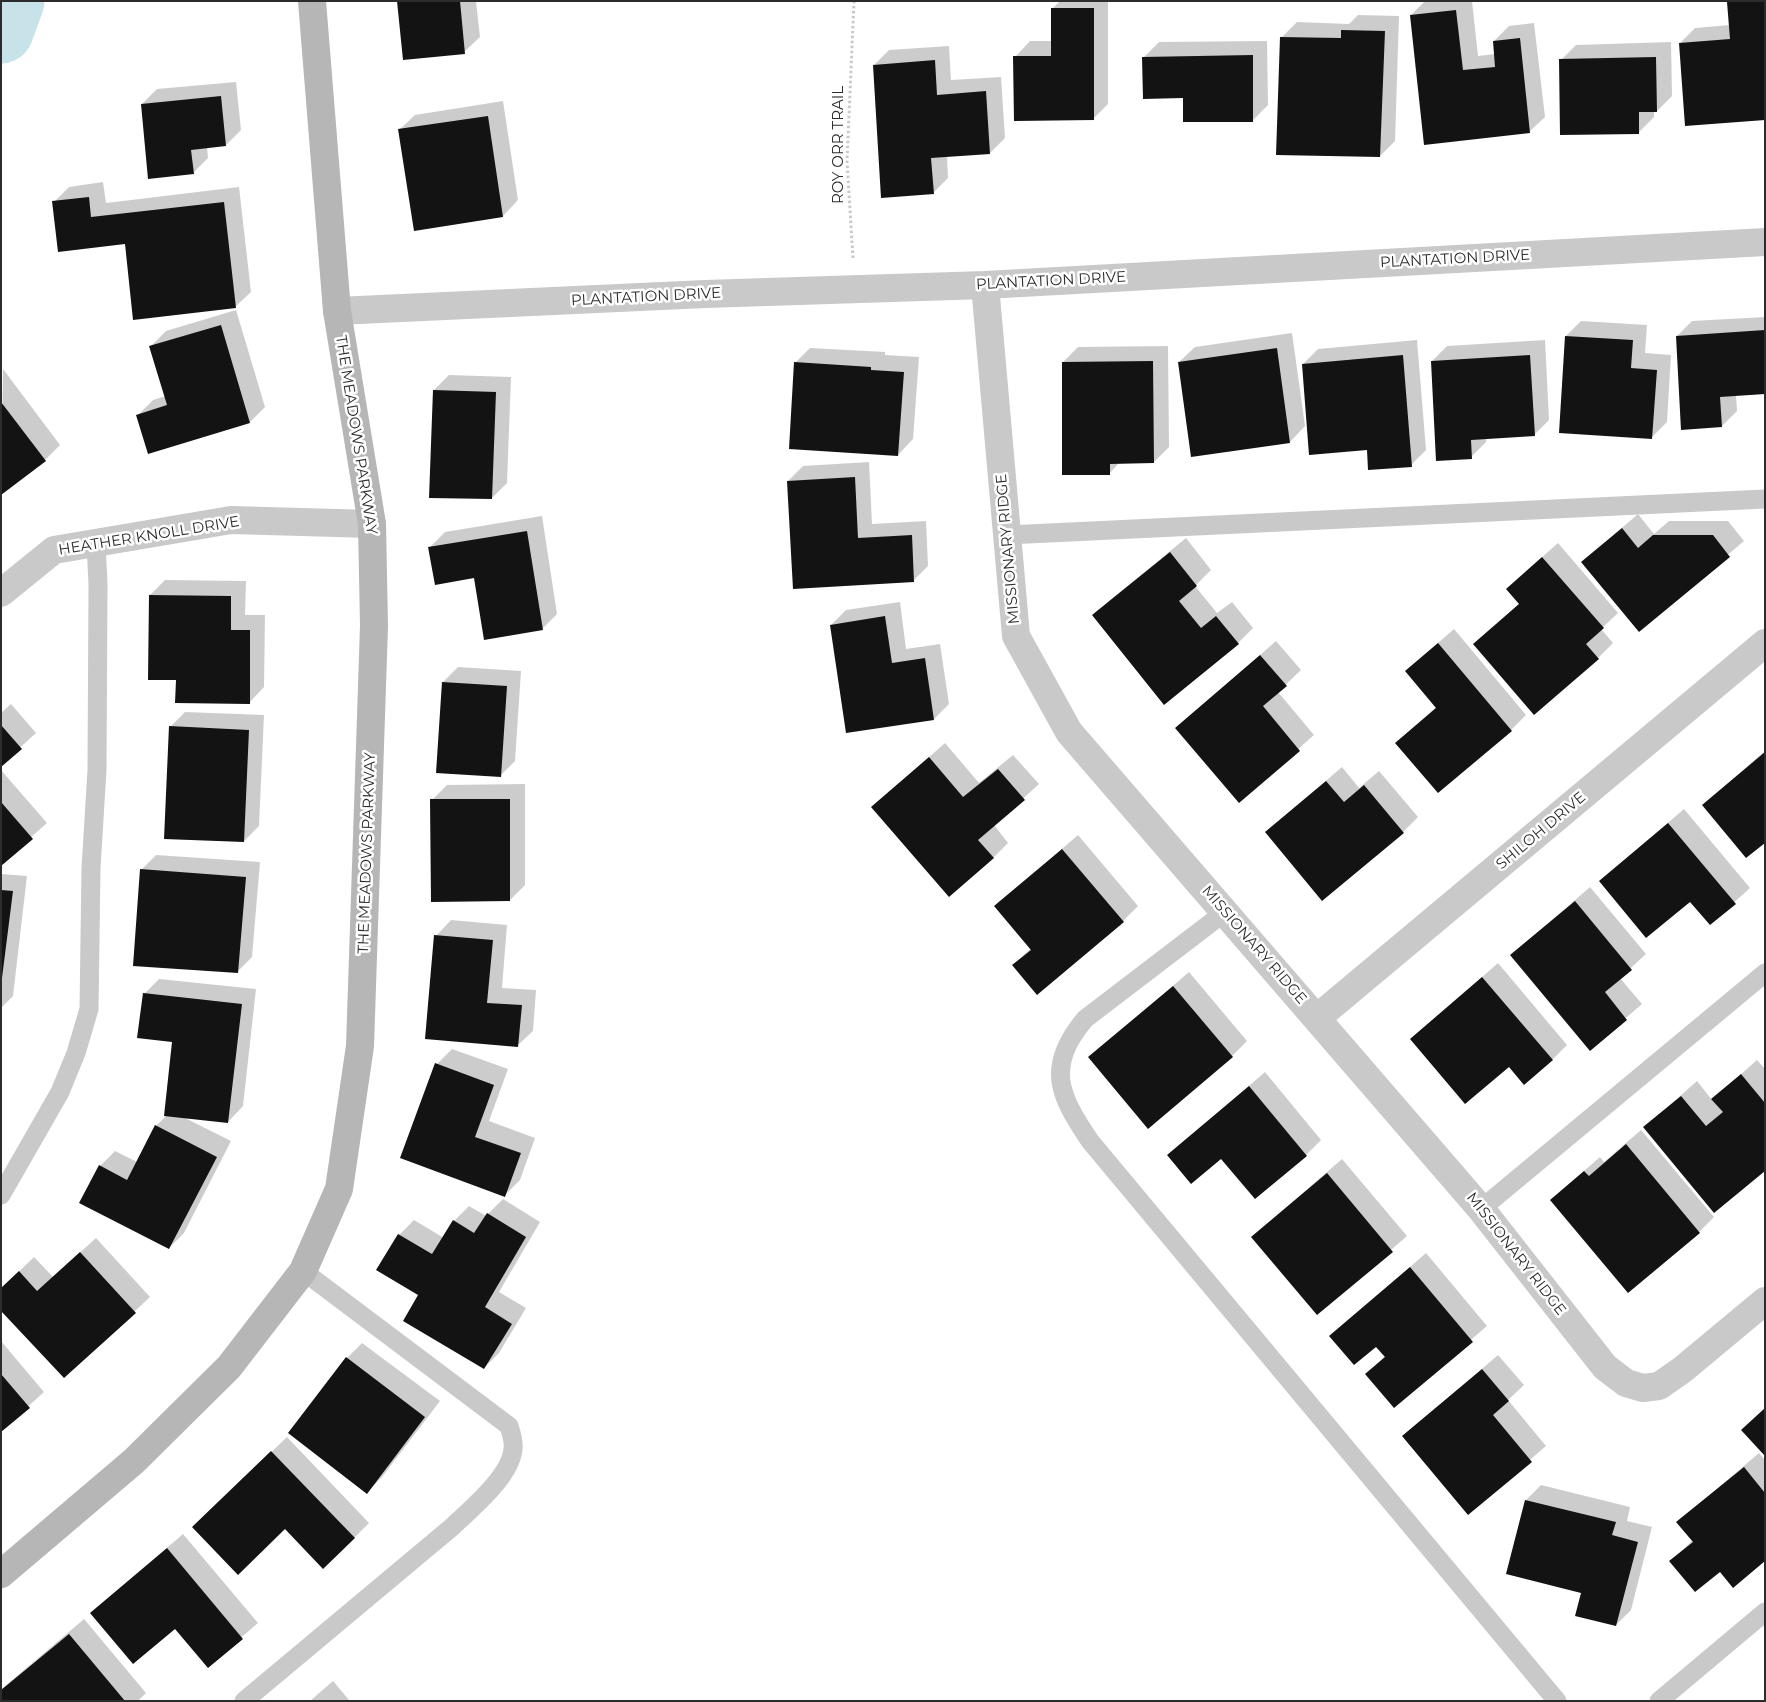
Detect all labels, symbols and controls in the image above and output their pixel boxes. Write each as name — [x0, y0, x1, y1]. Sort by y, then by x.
street label: ROY ORR TRAIL — [830, 86, 848, 204]
street label: PLANTATION DRIVE — [1379, 246, 1531, 272]
street label: PLANTATION DRIVE — [975, 268, 1127, 294]
street label: PLANTATION DRIVE — [570, 284, 722, 310]
street label: THE MEADOWS PARKWAY — [331, 334, 381, 536]
street label: MISSIONARY RIDGE — [992, 473, 1024, 625]
street label: HEATHER KNOLL DRIVE — [57, 513, 241, 559]
street label: THE MEADOWS PARKWAY — [354, 752, 380, 954]
street label: SHILOH DRIVE — [1493, 788, 1589, 874]
street label: MISSIONARY RIDGE — [1198, 882, 1310, 1008]
street label: MISSIONARY RIDGE — [1462, 1189, 1570, 1319]

